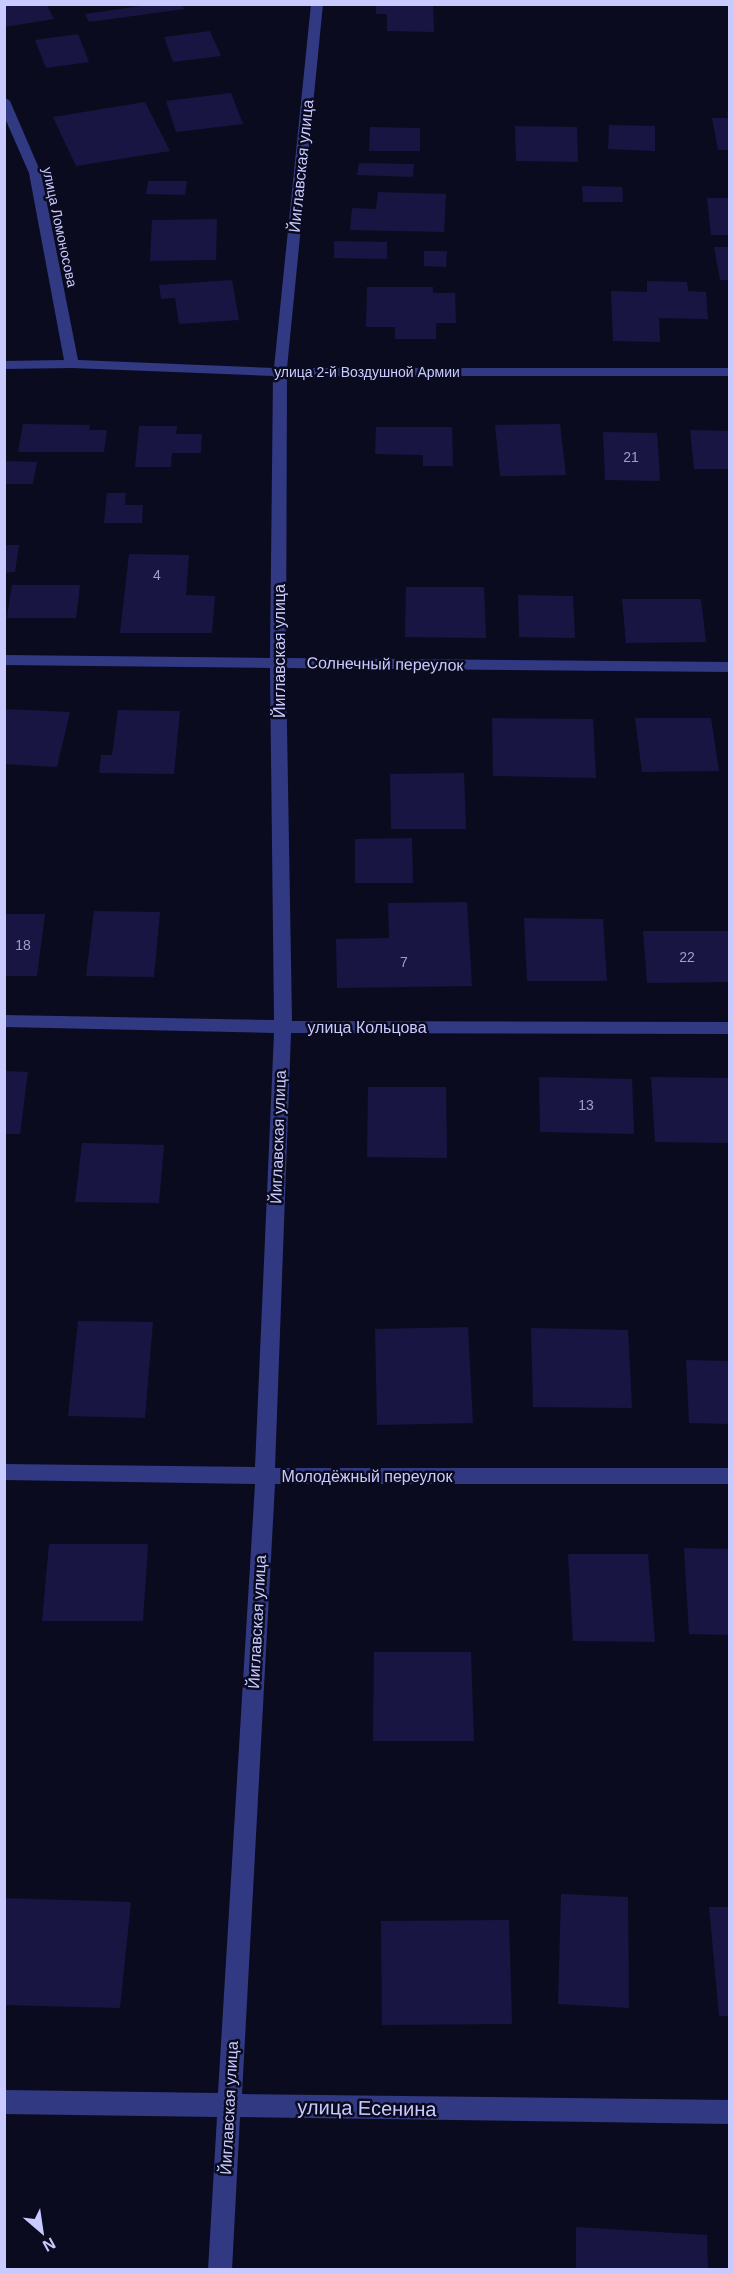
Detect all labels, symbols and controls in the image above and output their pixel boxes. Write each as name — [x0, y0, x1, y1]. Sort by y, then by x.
street label: Йиглавская улица — [285, 98, 316, 233]
street label: улица Ломоносова — [39, 166, 81, 289]
street label: улица 2-й Воздушной Армии — [274, 364, 460, 380]
house number: 21 — [623, 449, 639, 465]
house number: 4 — [153, 567, 161, 583]
street label: Йиглавская улица — [270, 584, 288, 718]
street label: Солнечный переулок — [306, 654, 465, 674]
house number: 18 — [15, 937, 31, 953]
house number: 22 — [679, 949, 695, 965]
house number: 7 — [400, 954, 408, 970]
street label: улица Кольцова — [307, 1019, 427, 1036]
street label: Йиглавская улица — [266, 1070, 289, 1204]
house number: 13 — [578, 1097, 594, 1113]
street label: Молодёжный переулок — [281, 1468, 454, 1485]
street label: Йиглавская улица — [244, 1555, 269, 1689]
street label: Йиглавская улица — [216, 2041, 241, 2175]
street label: улица Есенина — [297, 2096, 438, 2120]
north arrow — [12, 2202, 72, 2262]
text: N — [40, 2234, 58, 2255]

